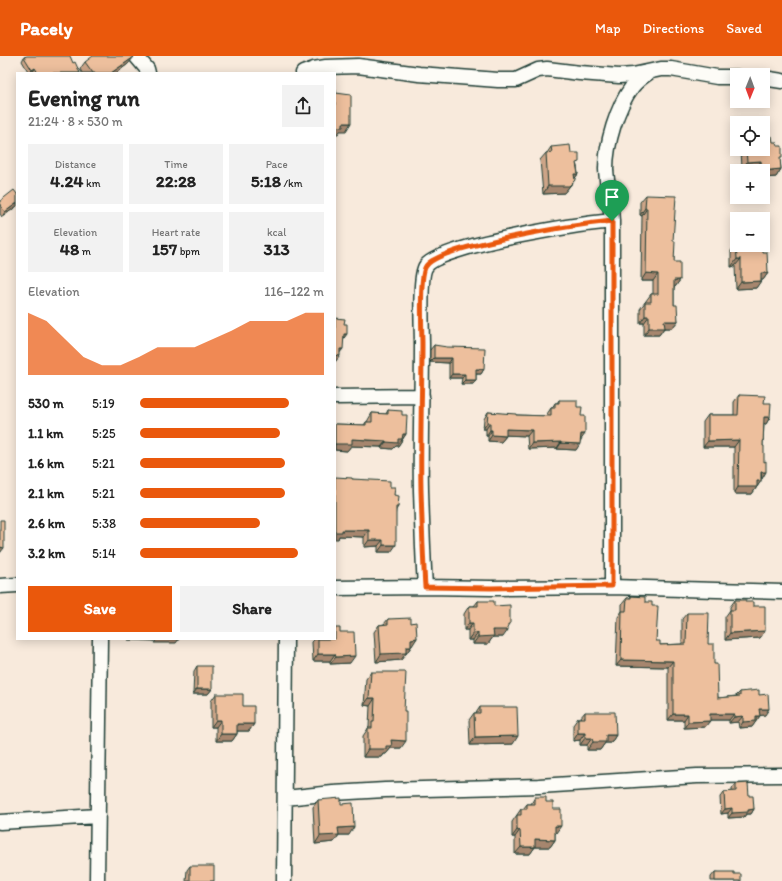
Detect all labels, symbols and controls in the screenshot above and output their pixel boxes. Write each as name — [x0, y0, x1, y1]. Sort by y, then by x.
text: Pacely — [20, 17, 72, 40]
text: Map — [595, 20, 621, 37]
text: Directions — [643, 20, 704, 37]
text: Saved — [726, 20, 762, 37]
north arrow — [730, 68, 770, 108]
map controls — [730, 68, 770, 252]
text: Evening run — [28, 85, 140, 112]
button: share — [282, 85, 324, 127]
text: 21:24 · 8 × 530 m — [28, 114, 123, 129]
button: locate — [730, 116, 770, 156]
text: Distance — [55, 158, 96, 171]
text: Time — [164, 158, 188, 171]
text: Pace — [266, 158, 288, 171]
button: + — [730, 164, 770, 204]
text: 4.24 — [50, 171, 84, 191]
text: 22:28 — [156, 171, 196, 191]
text: 5:18 — [251, 171, 281, 191]
text: km — [84, 177, 101, 190]
text: /km — [281, 177, 303, 190]
pin — [595, 180, 629, 221]
icon: arrive — [601, 186, 623, 208]
button: − — [730, 212, 770, 252]
text: Elevation — [53, 226, 97, 239]
text: Heart rate — [152, 226, 200, 239]
text: kcal — [267, 226, 286, 239]
text: 48 — [60, 239, 79, 259]
text: 157 — [152, 239, 177, 259]
text: 313 — [263, 239, 290, 259]
text: m — [79, 245, 91, 258]
text: bpm — [177, 245, 200, 258]
text: Elevation — [28, 284, 80, 299]
text: 116–122 m — [264, 284, 324, 299]
text: 530 m — [28, 396, 64, 411]
text: 5:19 — [92, 396, 115, 411]
text: 1.1 km — [28, 426, 63, 441]
text: 5:25 — [92, 426, 116, 441]
text: 1.6 km — [28, 456, 64, 471]
text: 5:21 — [92, 456, 115, 471]
text: 2.1 km — [28, 486, 64, 501]
text: 5:21 — [92, 486, 115, 501]
text: 2.6 km — [28, 516, 65, 531]
text: 5:38 — [92, 516, 116, 531]
text: 3.2 km — [28, 546, 65, 561]
text: 5:14 — [92, 546, 116, 561]
button: Save — [28, 586, 172, 632]
button: Share — [180, 586, 324, 632]

